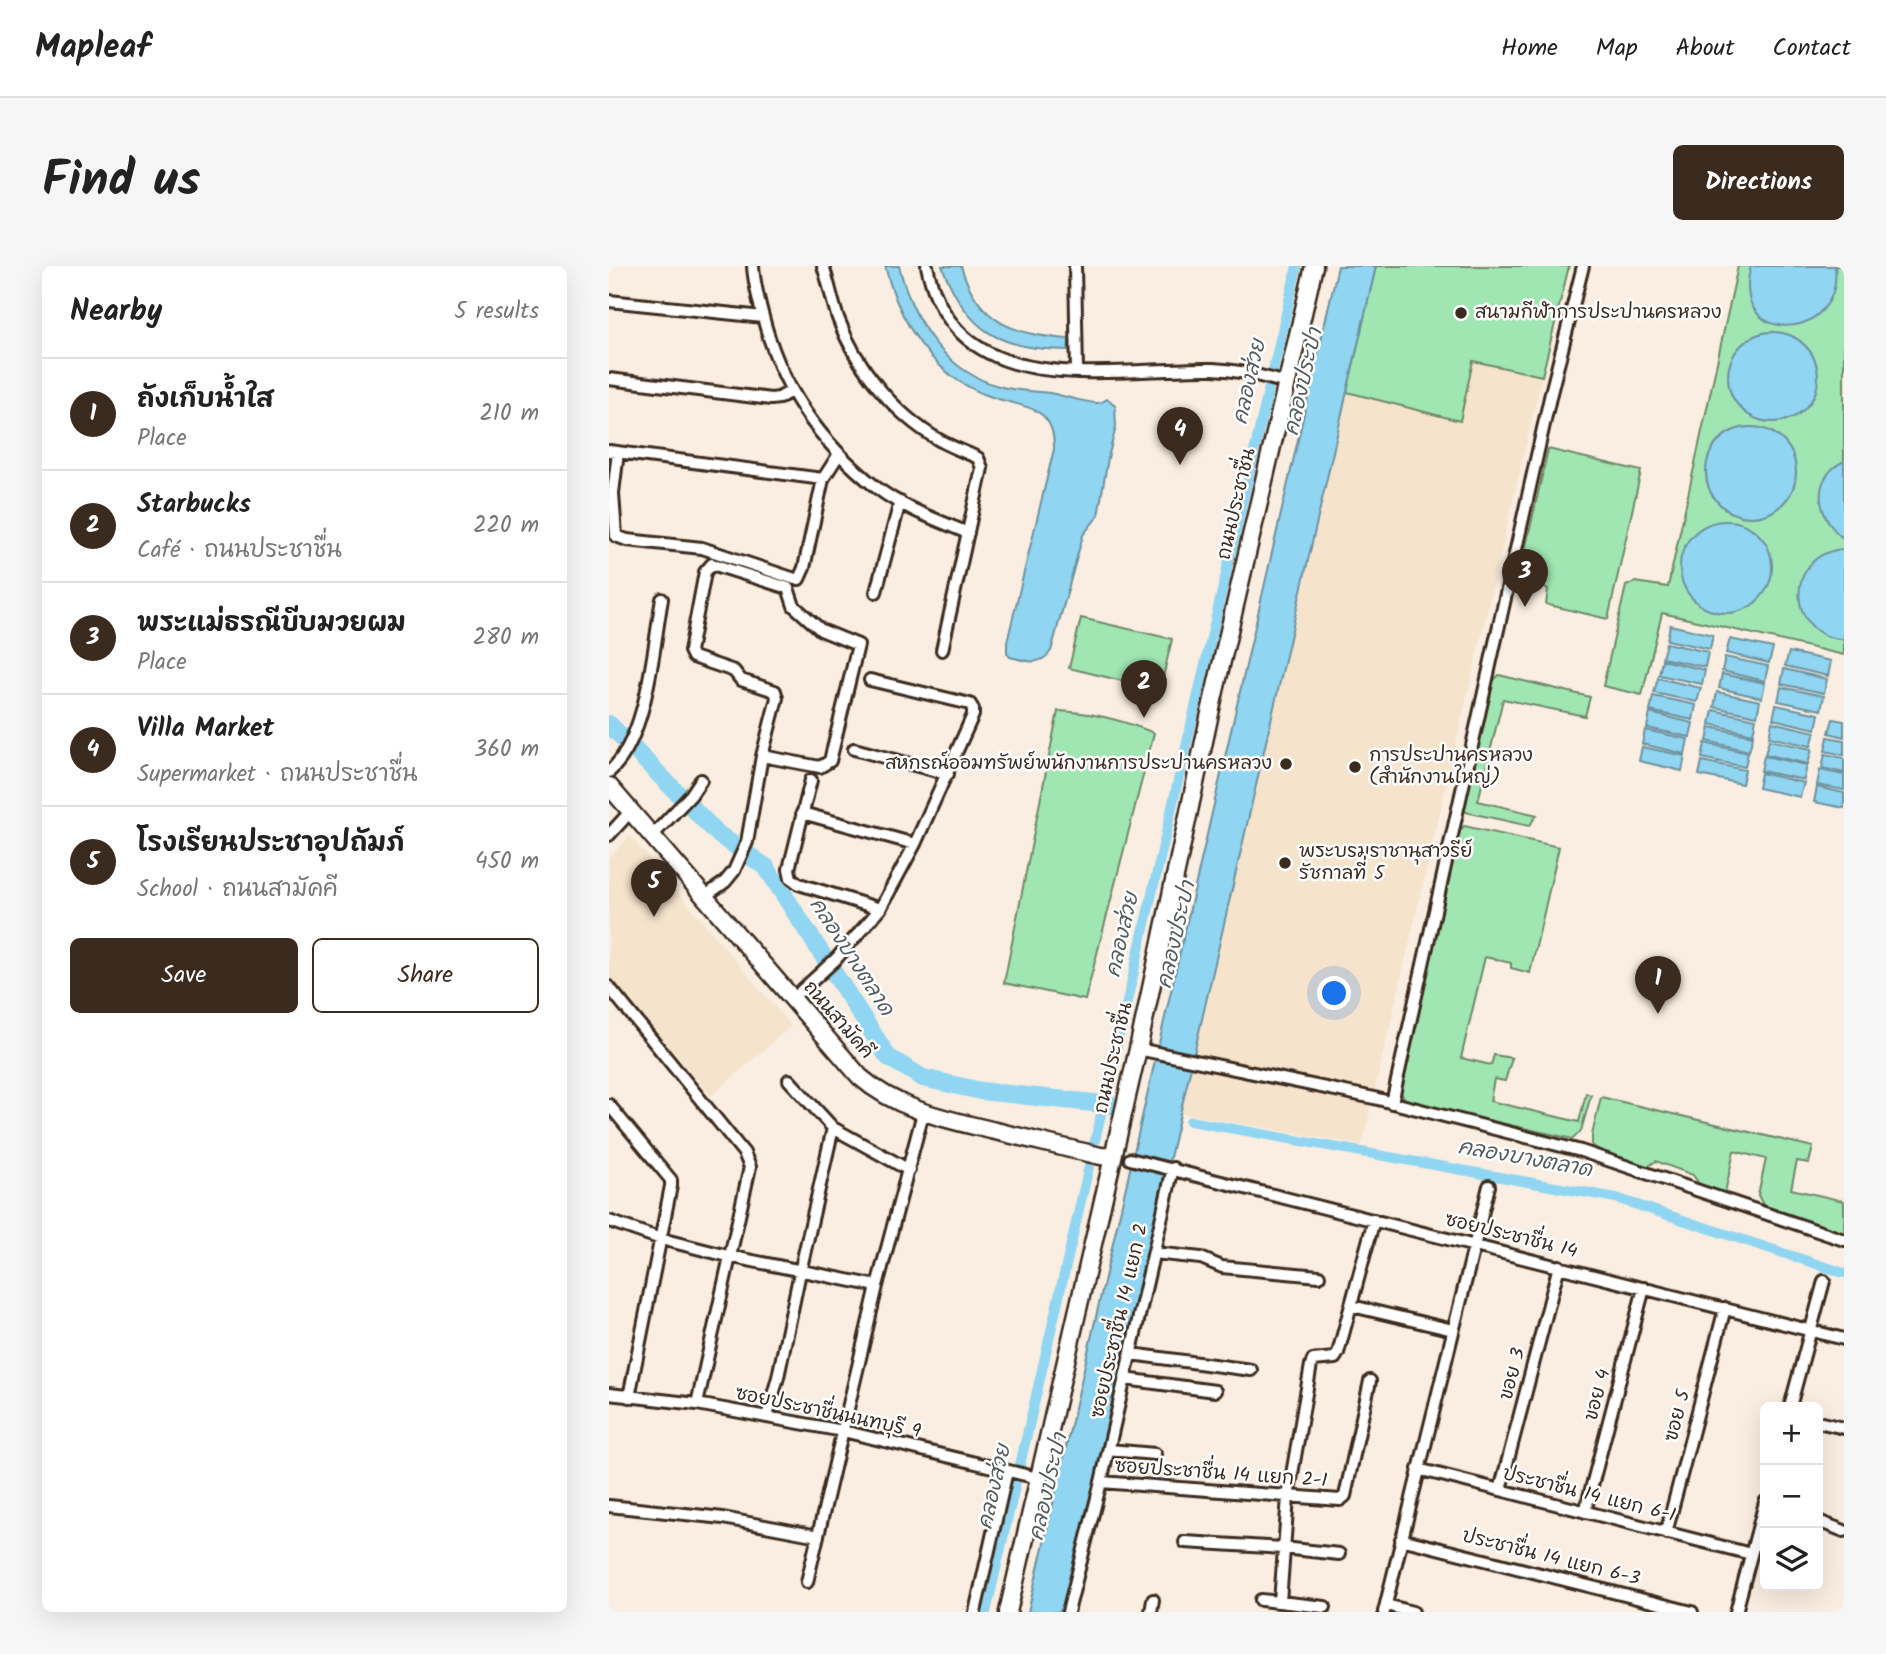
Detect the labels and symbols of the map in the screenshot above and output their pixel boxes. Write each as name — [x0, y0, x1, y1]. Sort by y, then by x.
place label: สนามกีฬาการประปานครหลวง — [1475, 298, 1722, 328]
marker: สนามกีฬาการประปานครหลวง — [1453, 305, 1469, 321]
water label: คลองประปา — [1276, 323, 1333, 439]
water label: คลองส่วย — [1224, 334, 1276, 428]
pin: 4 — [1157, 407, 1203, 465]
street label: ถนนประชาชื่น — [1206, 444, 1264, 563]
pin: 3 — [1502, 549, 1548, 607]
pin: 2 — [1121, 660, 1167, 718]
place label: การประปานครหลวง (สำนักงานใหญ่) — [1369, 741, 1533, 793]
place label: สหกรณ์ออมทรัพย์พนักงานการประปานครหลวง — [885, 749, 1272, 779]
marker: สหกรณ์ออมทรัพย์พนักงานการประปานครหลวง — [1278, 756, 1294, 772]
marker: การประปานครหลวง (สำนักงานใหญ่) — [1347, 759, 1363, 775]
place label: พระบรมราชานุสาวรีย์ รัชกาลที่ 5 — [1299, 837, 1473, 889]
marker: พระบรมราชานุสาวรีย์ รัชกาลที่ 5 — [1277, 855, 1293, 871]
pin: 5 — [631, 859, 677, 917]
water label: คลองประปา — [1149, 876, 1206, 992]
water label: คลองส่วย — [1097, 887, 1149, 981]
water label: คลองบางตลาด — [800, 891, 903, 1024]
pin: 1 — [1635, 956, 1681, 1014]
street label: ถนนสามัคคี — [795, 974, 881, 1066]
your location — [1317, 976, 1351, 1010]
street label: ถนนประชาชื่น — [1083, 998, 1141, 1117]
water label: คลองบางตลาด — [1455, 1131, 1596, 1187]
street label: ซอยประชาชื่น 14 — [1442, 1201, 1581, 1267]
street label: ซอยประชาชื่น 14 แยก 2 — [1079, 1220, 1157, 1421]
street label: ขอย 3 — [1492, 1344, 1534, 1403]
street label: ขอย 4 — [1577, 1366, 1619, 1424]
street label: ซอยประชาชื่นนนทบุรี 9 — [732, 1375, 924, 1447]
street label: ฃอย 5 — [1657, 1385, 1700, 1445]
water label: คลองประปา — [1021, 1428, 1078, 1544]
water label: คลองส่วย — [969, 1439, 1021, 1533]
street label: ซอยประชาชื่น 14 แยก 2-1 — [1114, 1448, 1329, 1496]
street label: ประชาชื่น 14 แยก 6-1 — [1499, 1455, 1680, 1531]
street label: ประชาชื่น 14 แยก 6-3 — [1459, 1518, 1644, 1595]

